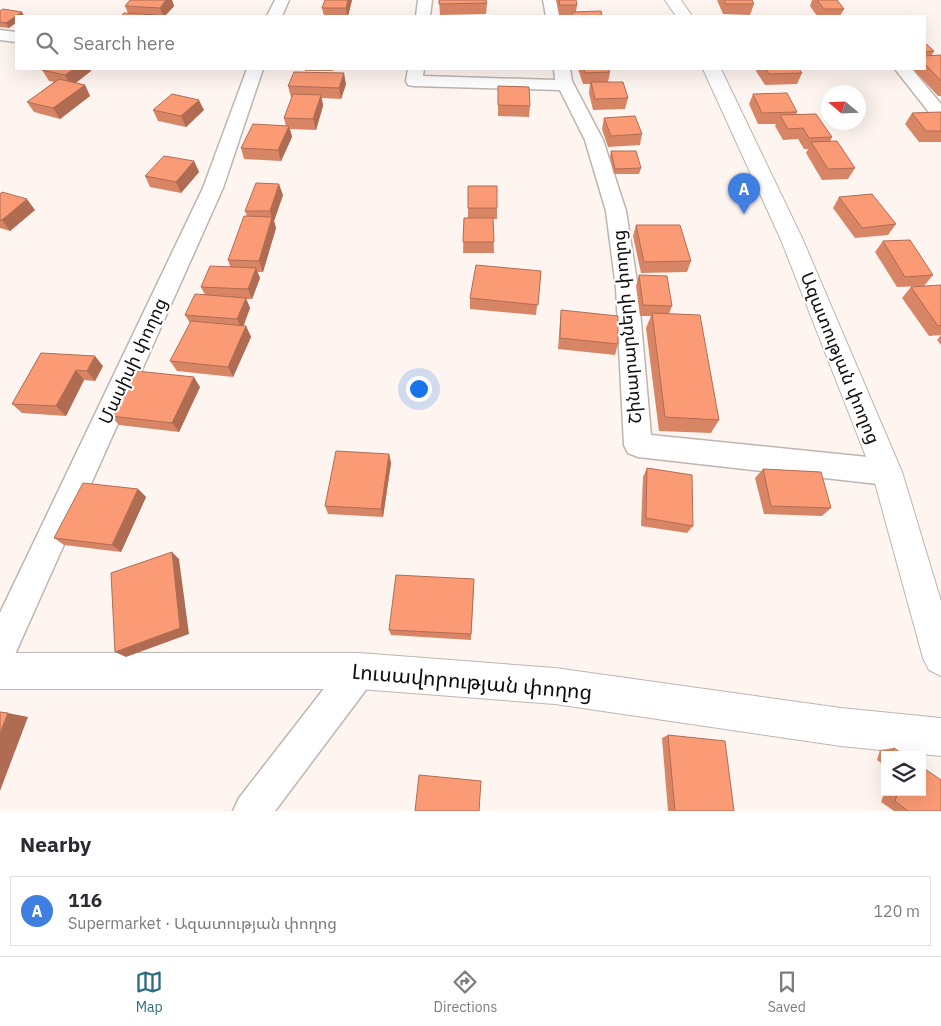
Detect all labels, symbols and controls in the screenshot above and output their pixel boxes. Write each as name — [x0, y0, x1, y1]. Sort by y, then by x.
search box — [15, 15, 926, 70]
icon: search — [33, 29, 61, 57]
text: Search here — [73, 31, 175, 55]
north arrow — [821, 85, 866, 130]
pin: A — [728, 173, 760, 214]
street label: Շինարարների փողոց — [607, 229, 646, 425]
street label: Ազատության փողոց — [796, 269, 885, 447]
street label: Մասիսի փողոց — [93, 294, 172, 428]
your location — [406, 376, 432, 402]
street label: Լուսավորության փողոց — [351, 657, 594, 705]
map controls — [881, 751, 926, 796]
button: layers — [881, 751, 926, 796]
text: Nearby — [20, 830, 91, 858]
text: 116 — [68, 888, 102, 912]
text: A — [32, 901, 42, 921]
text: 120 m — [873, 901, 920, 921]
text: Supermarket · Ազատության փողոց — [68, 913, 337, 933]
tab: Map — [135, 968, 163, 1016]
tab: Directions — [434, 968, 497, 1016]
tab: Saved — [768, 968, 806, 1016]

